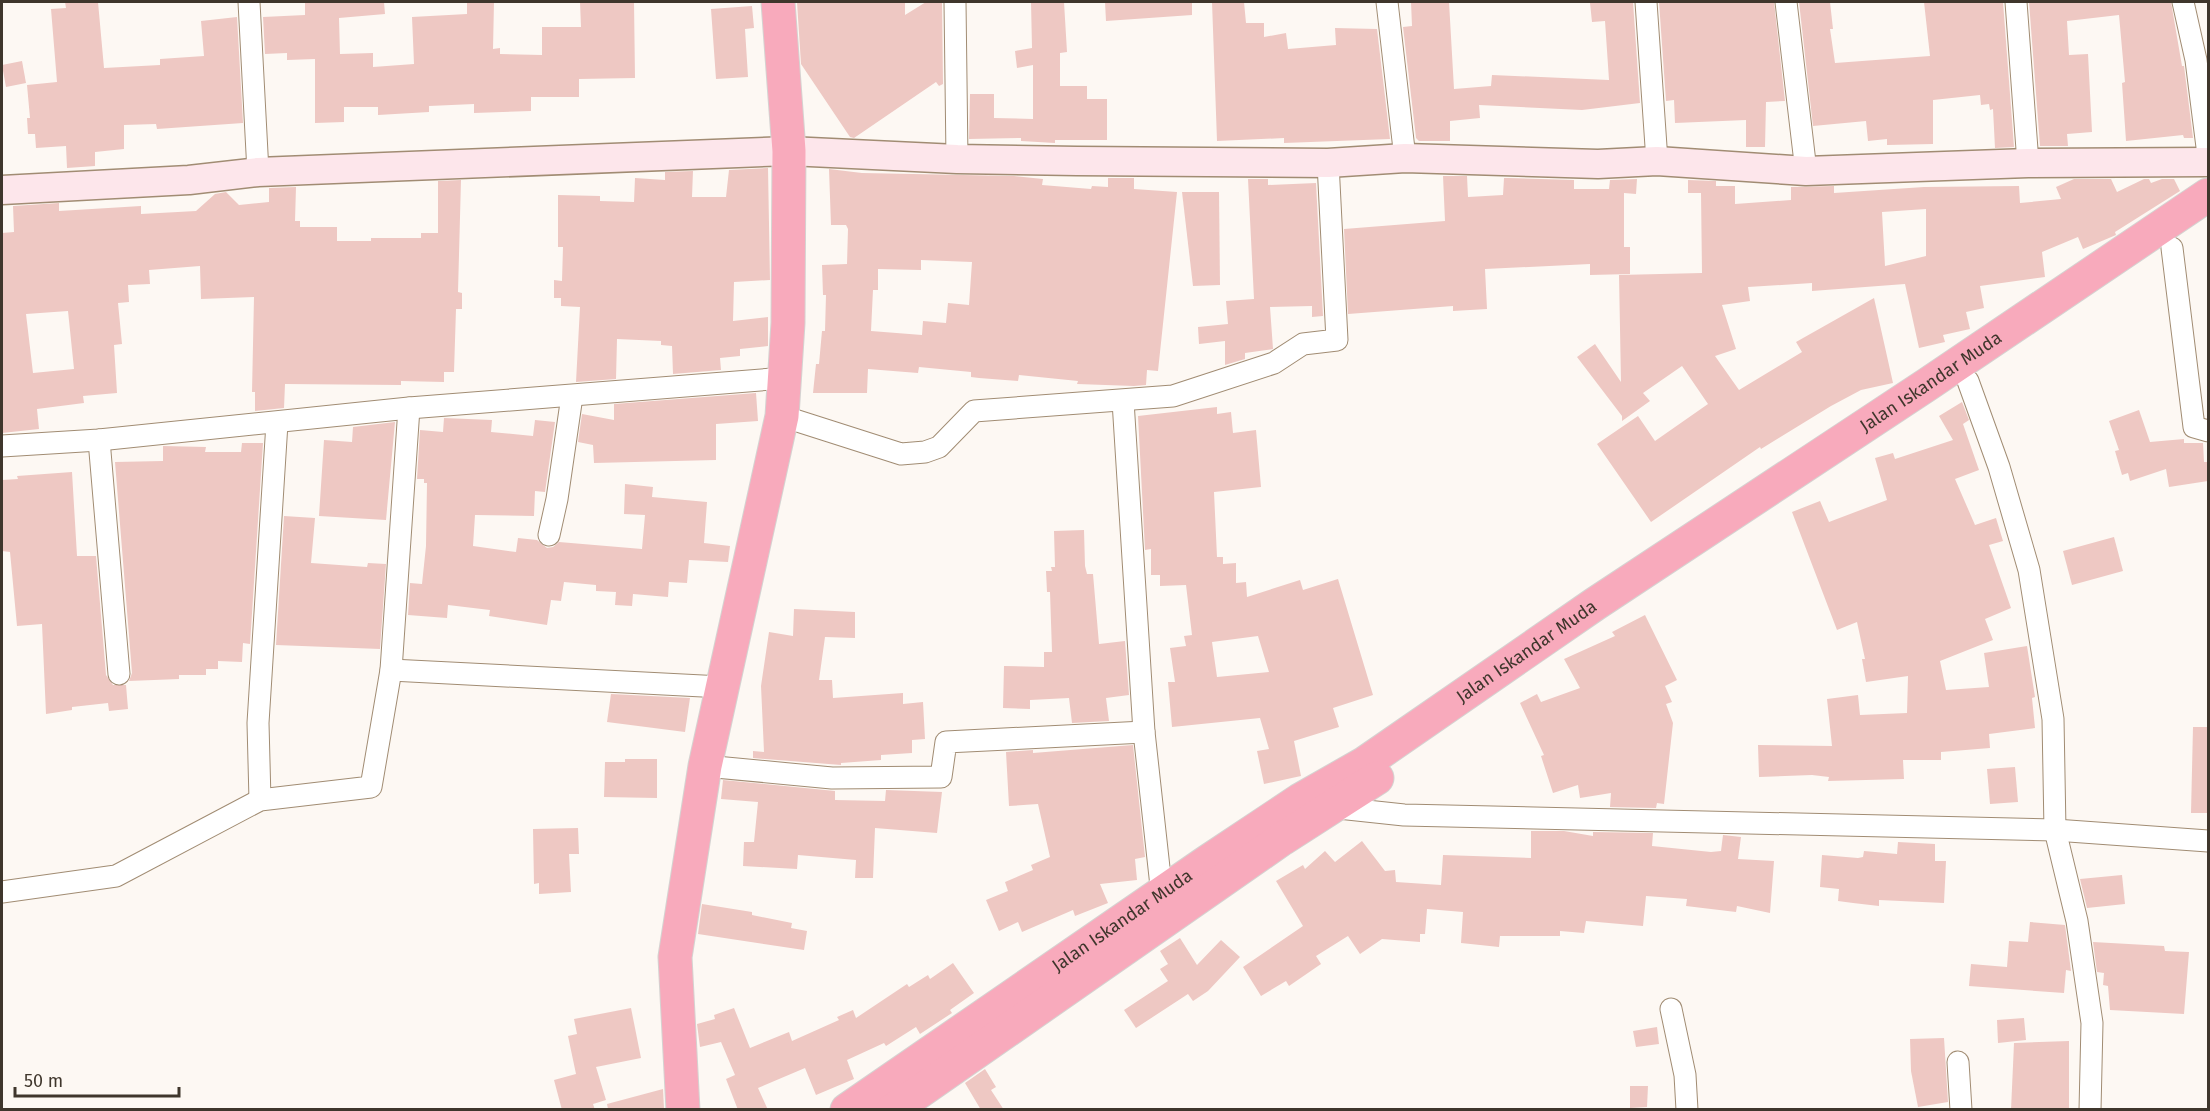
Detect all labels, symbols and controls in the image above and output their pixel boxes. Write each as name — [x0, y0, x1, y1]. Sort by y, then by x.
street label: Jalan Iskandar Muda — [1856, 326, 2006, 437]
street label: Jalan Iskandar Muda — [1452, 595, 1601, 708]
street label: Jalan Iskandar Muda — [1048, 864, 1197, 977]
scale bar — [15, 1060, 178, 1098]
text: 50 m — [24, 1070, 63, 1092]

